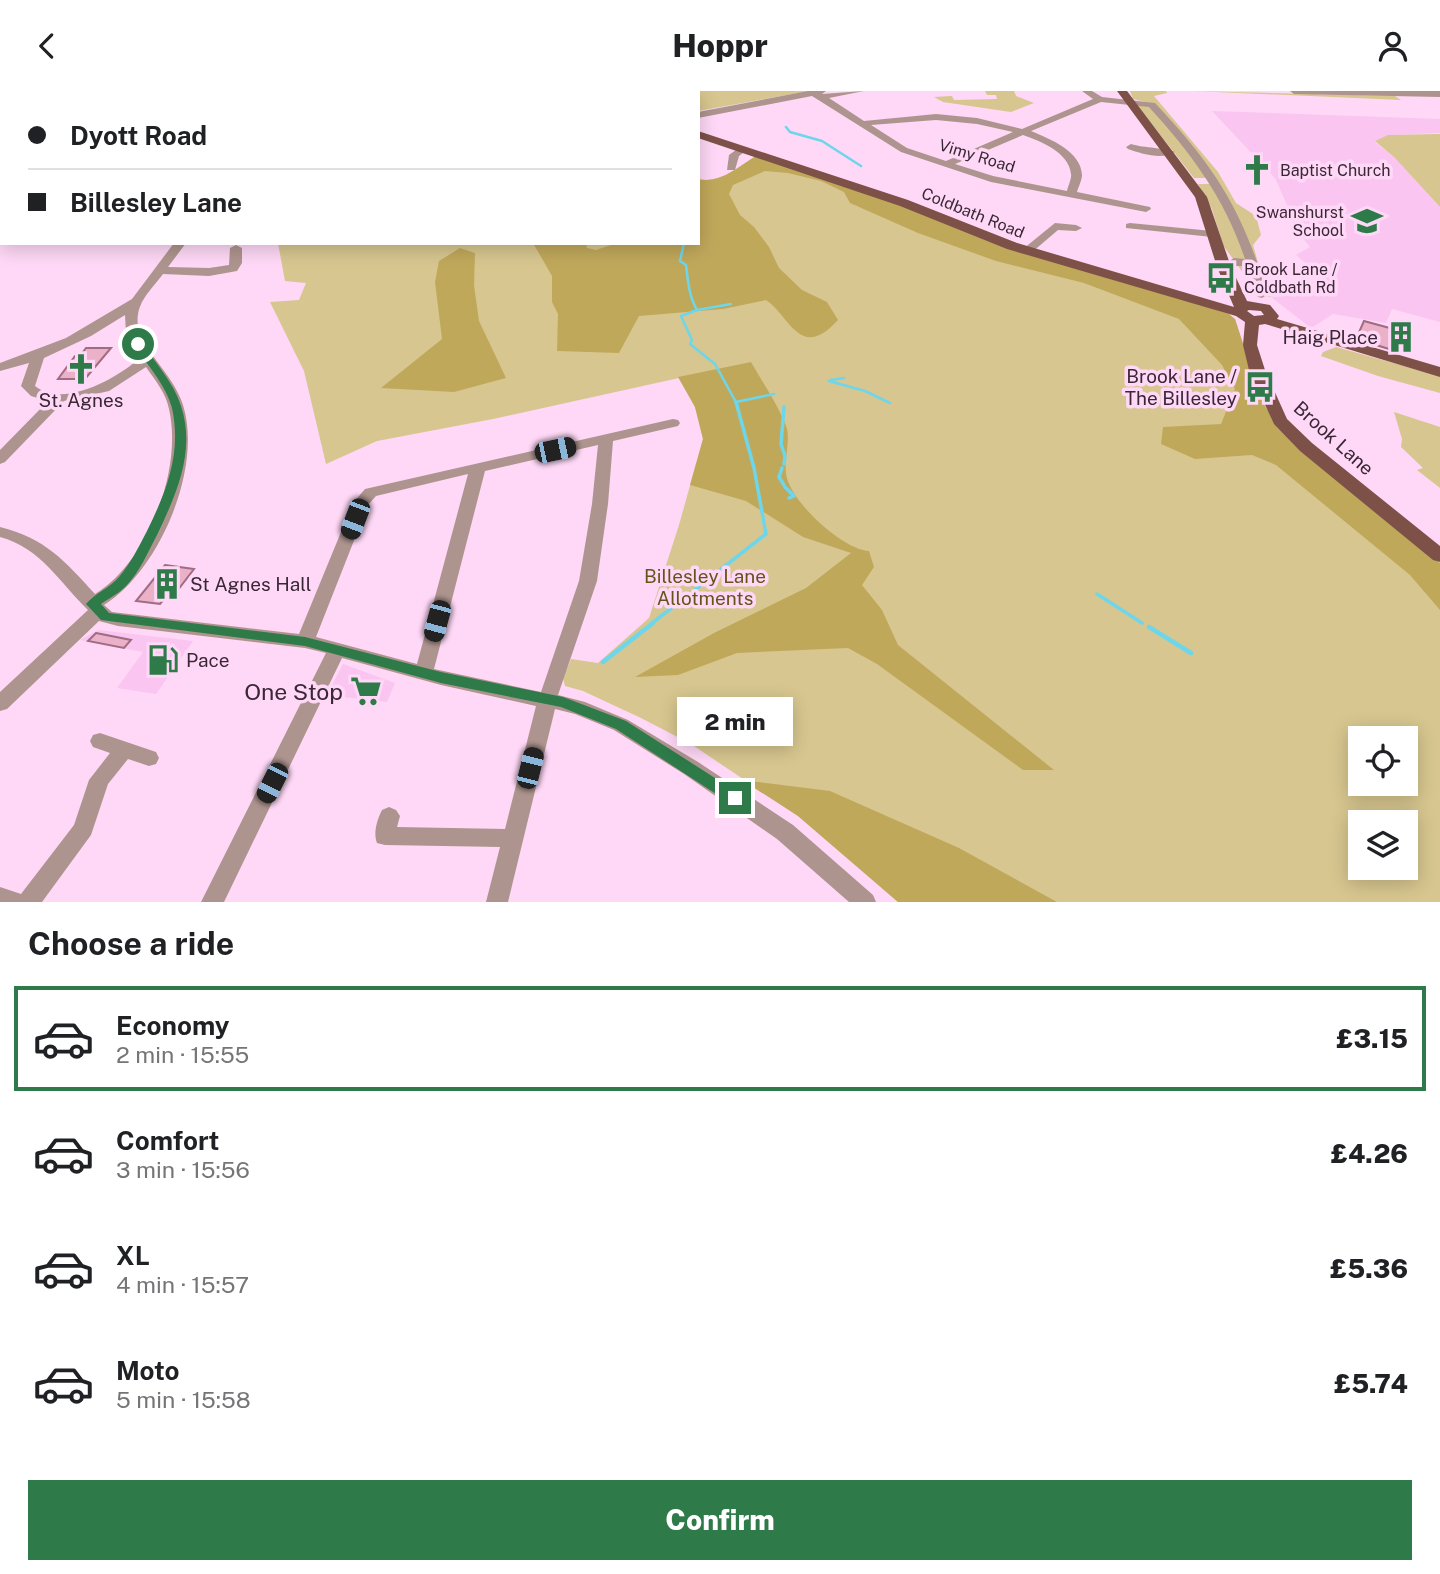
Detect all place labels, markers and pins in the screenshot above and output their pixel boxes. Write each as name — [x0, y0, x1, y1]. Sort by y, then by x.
church icon: Baptist Church — [1240, 153, 1274, 187]
place label: Baptist Church — [1280, 161, 1391, 180]
place label: Swanshurst School — [1256, 203, 1344, 240]
school or university icon: Swanshurst School — [1350, 204, 1384, 238]
place label: Brook Lane / Coldbath Rd — [1244, 260, 1338, 297]
bus stop icon: Brook Lane / Coldbath Rd — [1204, 261, 1238, 295]
building icon: Haig Place — [1384, 320, 1418, 354]
place label: Haig Place — [1283, 326, 1378, 348]
church icon: St. Agnes — [64, 352, 98, 386]
place label: Brook Lane / The Billesley — [1125, 365, 1237, 409]
bus stop icon: Brook Lane / The Billesley — [1243, 370, 1277, 404]
place label: St. Agnes — [39, 389, 123, 411]
building icon: St Agnes Hall — [150, 567, 184, 601]
place label: St Agnes Hall — [190, 573, 311, 595]
fuel station icon: Pace — [146, 643, 180, 677]
place label: Pace — [186, 649, 229, 671]
supermarket icon: One Stop — [349, 674, 383, 708]
place label: One Stop — [244, 678, 343, 705]

